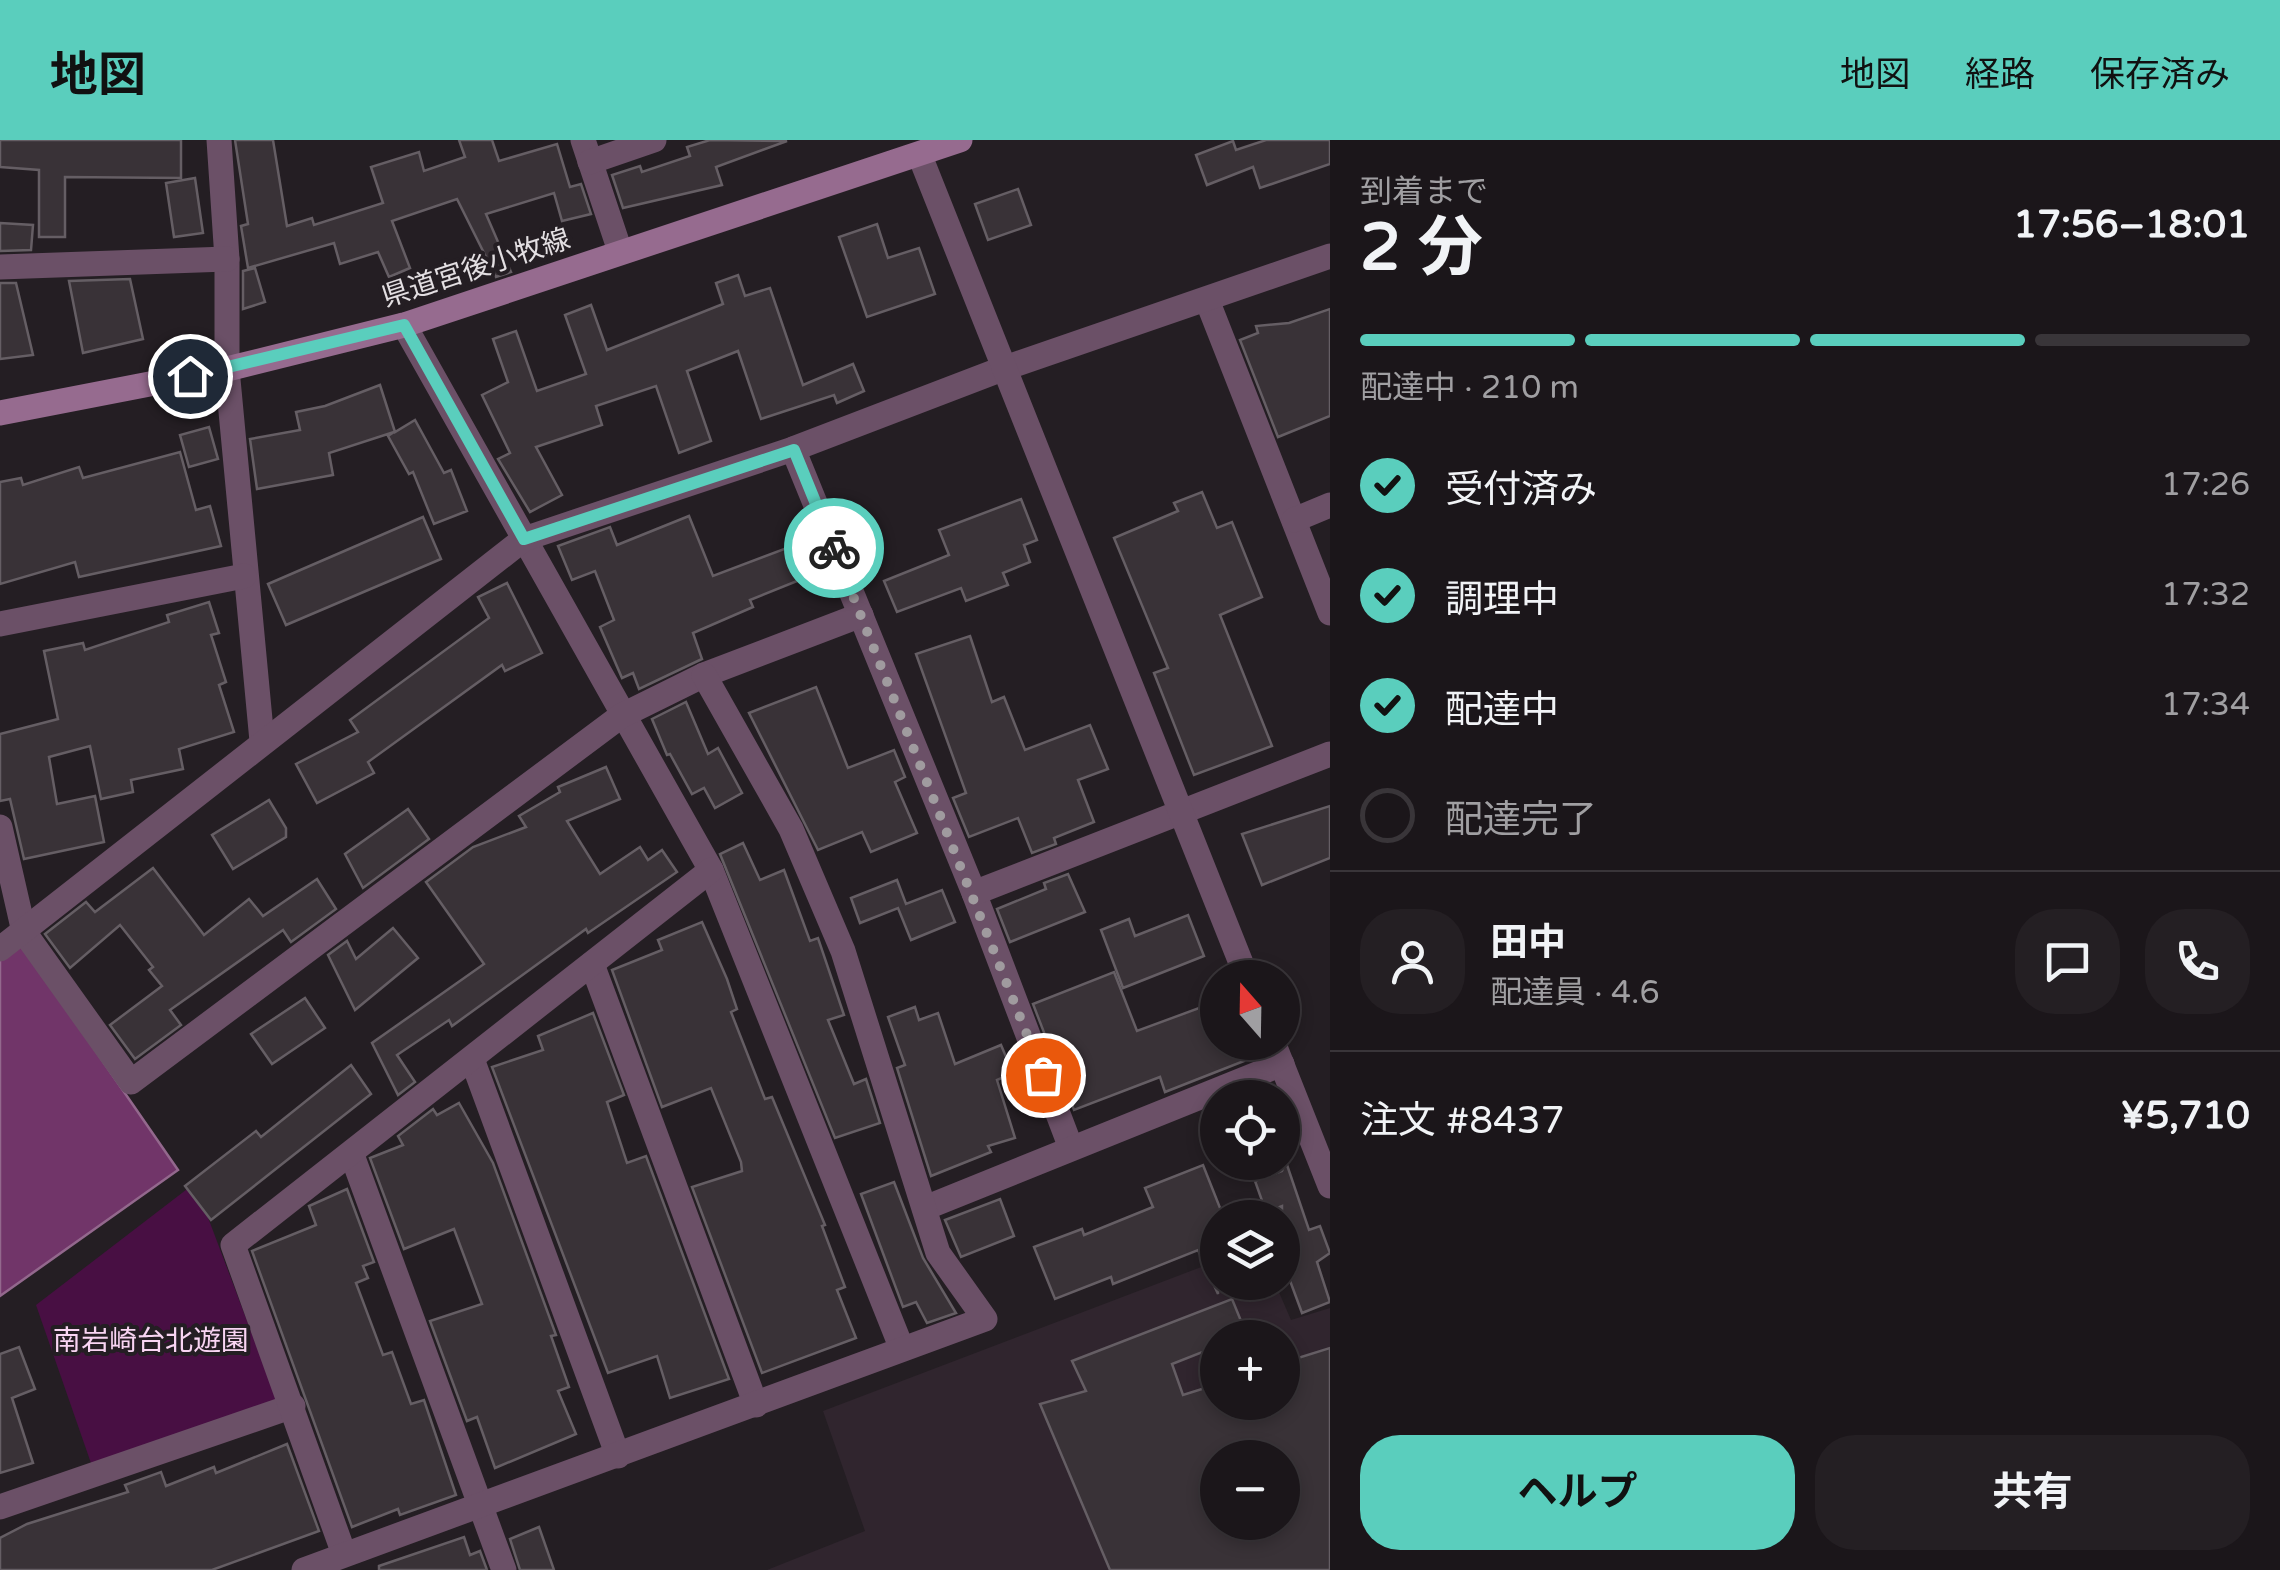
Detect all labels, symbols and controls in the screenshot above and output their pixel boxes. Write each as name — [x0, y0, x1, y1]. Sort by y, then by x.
text: 地図 — [50, 47, 146, 105]
text: 地図 — [1840, 54, 1910, 96]
text: 経路 — [1965, 54, 2035, 96]
text: 保存済み — [2090, 54, 2230, 96]
text: 到着まで — [1360, 173, 1488, 211]
text: 17:56–18:01 — [2013, 202, 2250, 248]
text: 2 分 — [1360, 209, 1483, 288]
street label: 県道宮後小牧線 — [378, 222, 574, 314]
pin — [148, 334, 233, 419]
icon: home — [163, 349, 218, 404]
text: 配達中 · 210 m — [1360, 369, 1579, 407]
icon: check — [1360, 458, 1415, 513]
text: 17:26 — [2161, 466, 2250, 504]
text: 受付済み — [1445, 467, 1597, 513]
courier — [784, 498, 884, 598]
icon: bike — [807, 521, 862, 576]
icon: check — [1360, 568, 1415, 623]
text: 17:32 — [2161, 576, 2250, 614]
text: 調理中 — [1445, 577, 1559, 623]
icon: check — [1360, 678, 1415, 733]
text: 17:34 — [2161, 686, 2250, 724]
text: 配達中 — [1445, 687, 1559, 733]
text: 配達完了 — [1445, 797, 1597, 843]
button: person — [1360, 909, 1465, 1014]
button: chat — [2015, 909, 2120, 1014]
button: phone — [2145, 909, 2250, 1014]
text: 田中 — [1490, 920, 1566, 966]
north arrow — [1200, 960, 1300, 1060]
map controls — [1200, 960, 1300, 1540]
text: 配達員 · 4.6 — [1490, 974, 1659, 1012]
pin — [1001, 1033, 1086, 1118]
icon: bag — [1016, 1048, 1071, 1103]
button: locate — [1200, 1080, 1300, 1180]
text: ¥5,710 — [2120, 1093, 2250, 1139]
text: 注文 #8437 — [1360, 1098, 1565, 1144]
button: layers — [1200, 1200, 1300, 1300]
button: + — [1200, 1320, 1300, 1420]
park label: 南岩崎台北遊園 — [53, 1324, 249, 1358]
button: ヘルプ — [1360, 1435, 1795, 1550]
button: 共有 — [1815, 1435, 2250, 1550]
button: − — [1200, 1440, 1300, 1540]

